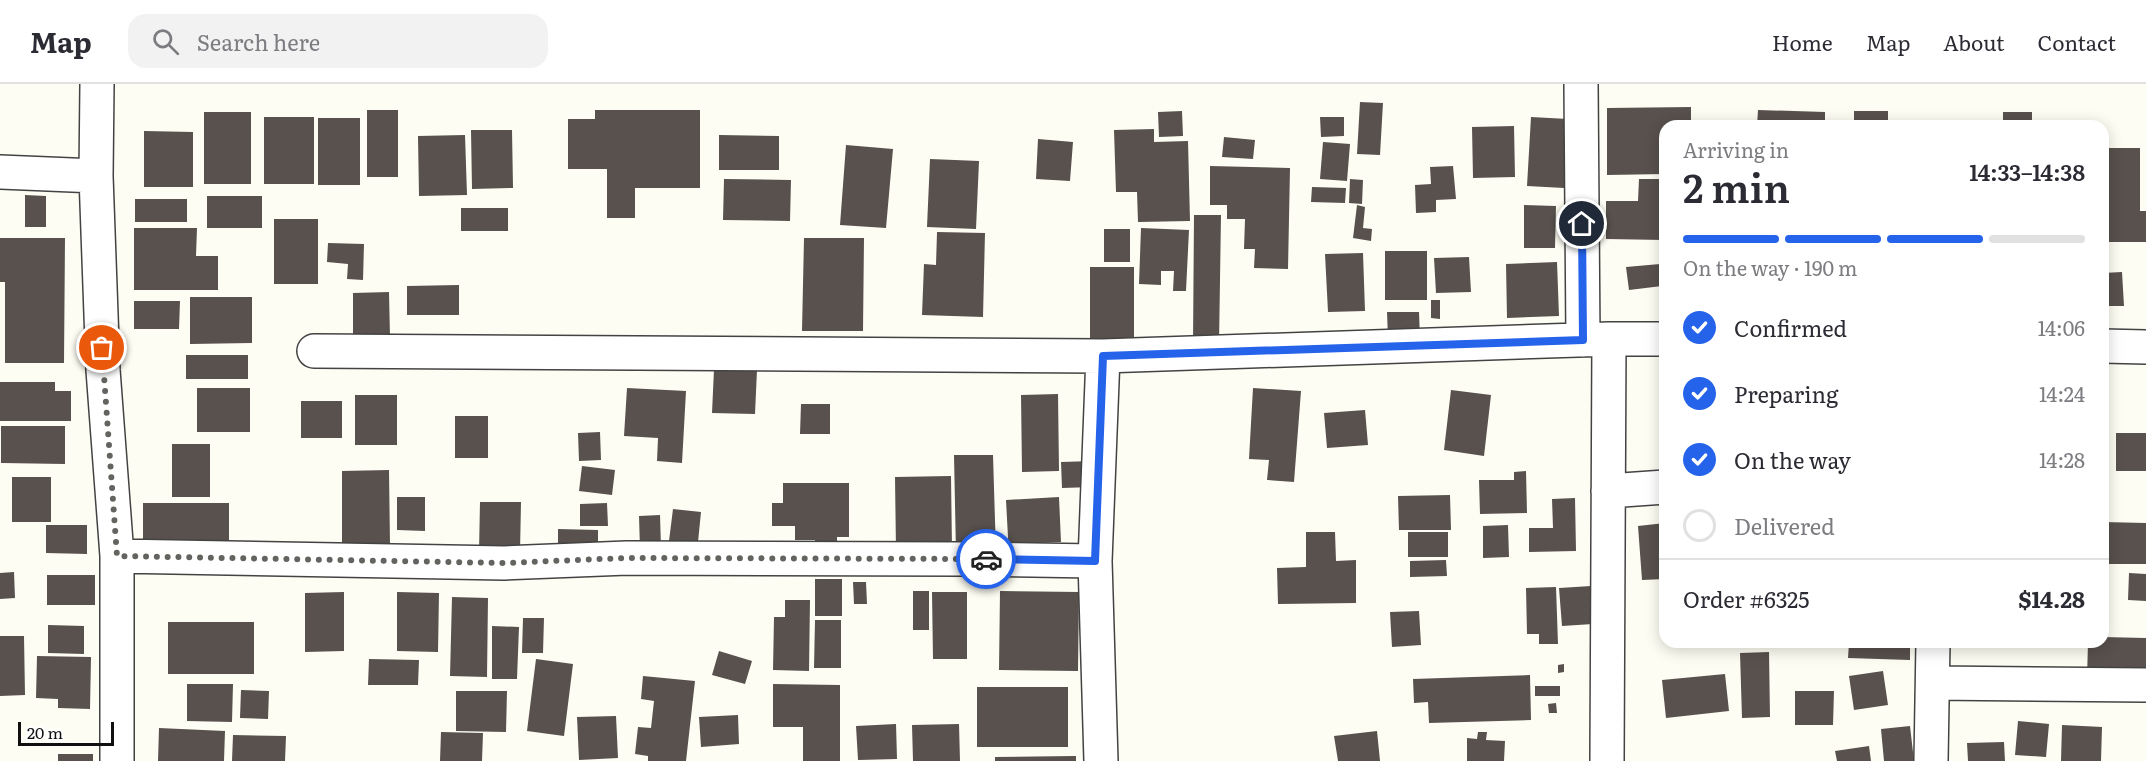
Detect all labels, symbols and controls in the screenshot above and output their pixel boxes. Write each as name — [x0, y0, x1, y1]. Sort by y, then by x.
search box — [128, 14, 548, 68]
text: Map — [30, 20, 92, 62]
icon: search — [149, 25, 182, 58]
text: Search here — [197, 25, 320, 58]
text: Home — [1772, 26, 1833, 57]
text: Map — [1866, 26, 1910, 57]
text: About — [1943, 26, 2005, 57]
text: Contact — [2038, 26, 2116, 57]
text: Arriving in — [1683, 134, 1789, 164]
text: 14:33–14:38 — [1969, 155, 2085, 188]
text: 2 min — [1683, 157, 1790, 215]
pin — [1556, 198, 1607, 249]
icon: home — [1565, 207, 1598, 240]
text: On the way · 190 m — [1683, 252, 1857, 282]
icon: check — [1683, 311, 1716, 344]
text: Confirmed — [1734, 311, 1847, 344]
text: 14:06 — [2038, 312, 2085, 342]
pin — [76, 322, 127, 373]
icon: bag — [85, 331, 118, 364]
icon: check — [1683, 377, 1716, 410]
text: Preparing — [1734, 377, 1838, 410]
text: 14:24 — [2039, 378, 2085, 408]
icon: check — [1683, 443, 1716, 476]
text: On the way — [1734, 443, 1851, 476]
text: 14:28 — [2039, 444, 2085, 474]
text: Delivered — [1734, 509, 1835, 542]
courier — [956, 529, 1016, 589]
icon: car — [970, 543, 1003, 576]
text: Order #6325 — [1683, 582, 1809, 615]
text: $14.28 — [2018, 582, 2085, 615]
scale bar — [18, 719, 114, 746]
text: 20 m — [27, 720, 63, 744]

